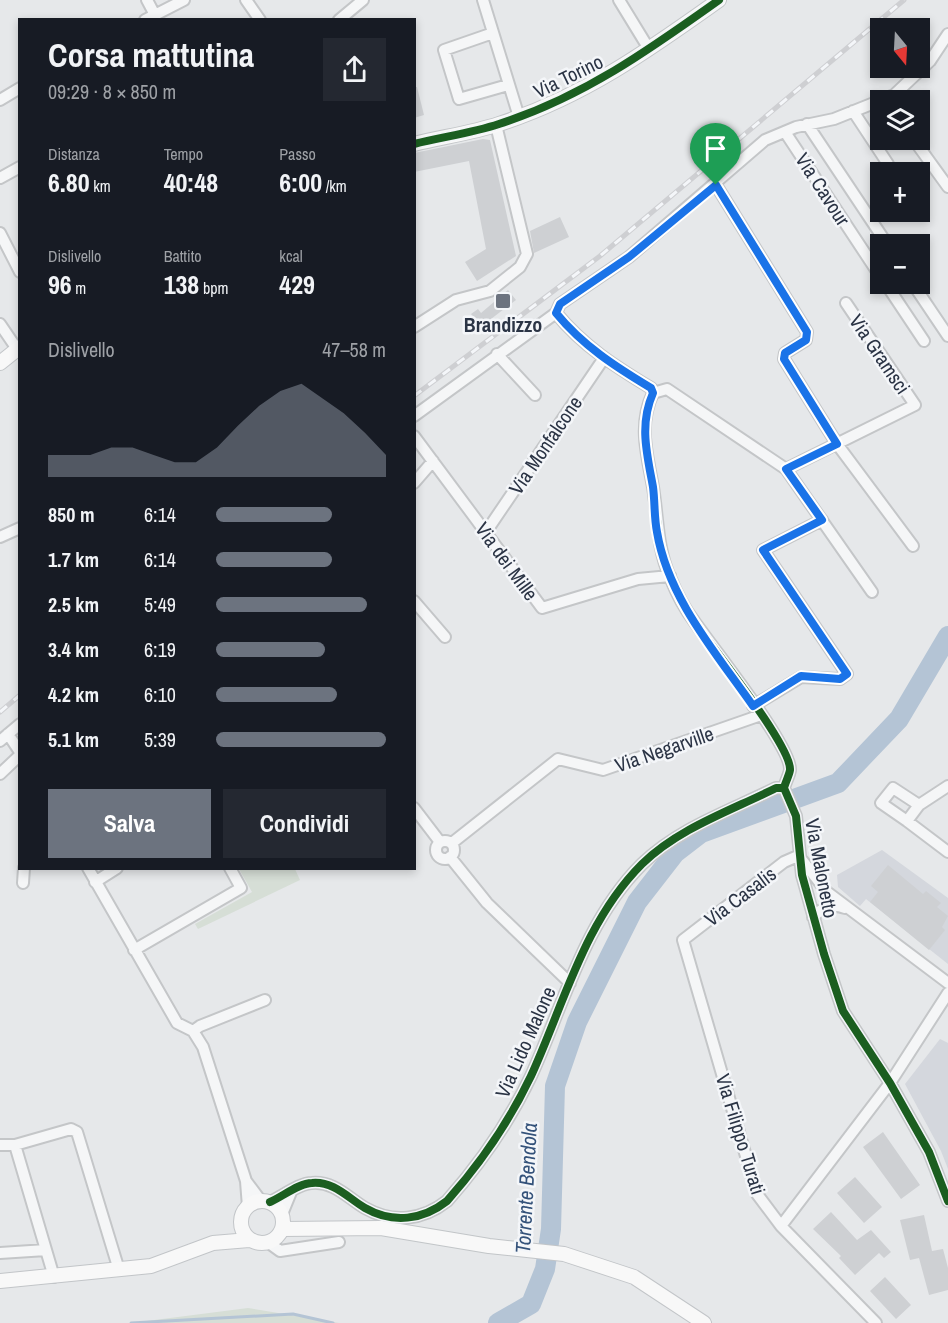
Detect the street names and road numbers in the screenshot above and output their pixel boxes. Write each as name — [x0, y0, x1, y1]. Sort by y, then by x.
street label: Via Torino — [529, 48, 607, 104]
street label: Via Cavour — [789, 147, 857, 231]
street label: Via Gramsci — [843, 309, 917, 399]
street label: Via Monfalcone — [502, 390, 588, 500]
street label: Via dei Mille — [469, 516, 545, 606]
street label: Via Negarville — [611, 720, 717, 778]
street label: Via Malonetto — [799, 816, 845, 920]
street label: Via Casalis — [698, 860, 782, 932]
street label: Via Lido Malone — [488, 982, 562, 1102]
street label: Via Filippo Turati — [710, 1070, 772, 1198]

